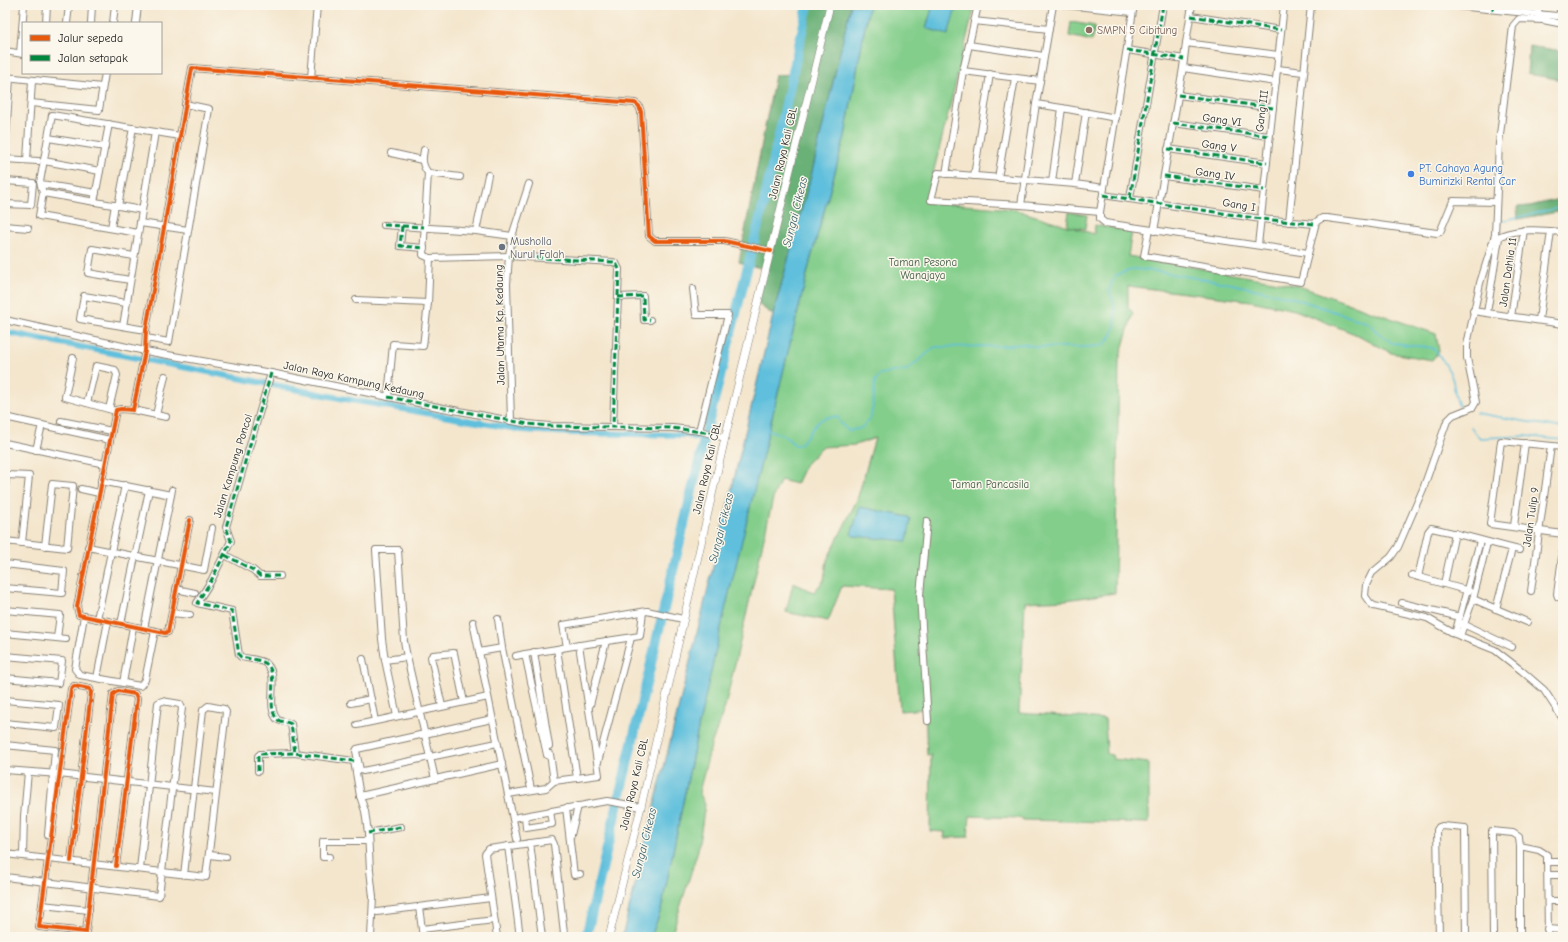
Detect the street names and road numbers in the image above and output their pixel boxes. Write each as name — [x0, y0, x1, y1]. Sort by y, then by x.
street label: Gang III — [1253, 89, 1271, 133]
street label: Jalan Raya Kali CBL — [766, 105, 800, 200]
street label: Gang VI — [1202, 111, 1242, 129]
street label: Gang V — [1201, 137, 1237, 155]
street label: Gang IV — [1195, 165, 1235, 183]
street label: Gang I — [1221, 196, 1257, 214]
street label: Jalan Dahlia 11 — [1497, 236, 1519, 308]
street label: Jalan Utama Kp. Kedaung — [492, 264, 508, 386]
street label: Jalan Raya Kampung Kedaung — [282, 359, 426, 401]
street label: Jalan Kampung Poncol — [211, 413, 255, 519]
street label: Jalan Raya Kali CBL — [690, 420, 724, 515]
street label: Jalan Tulip 9 — [1520, 486, 1542, 548]
street label: Jalan Raya Kali CBL — [617, 736, 651, 831]

